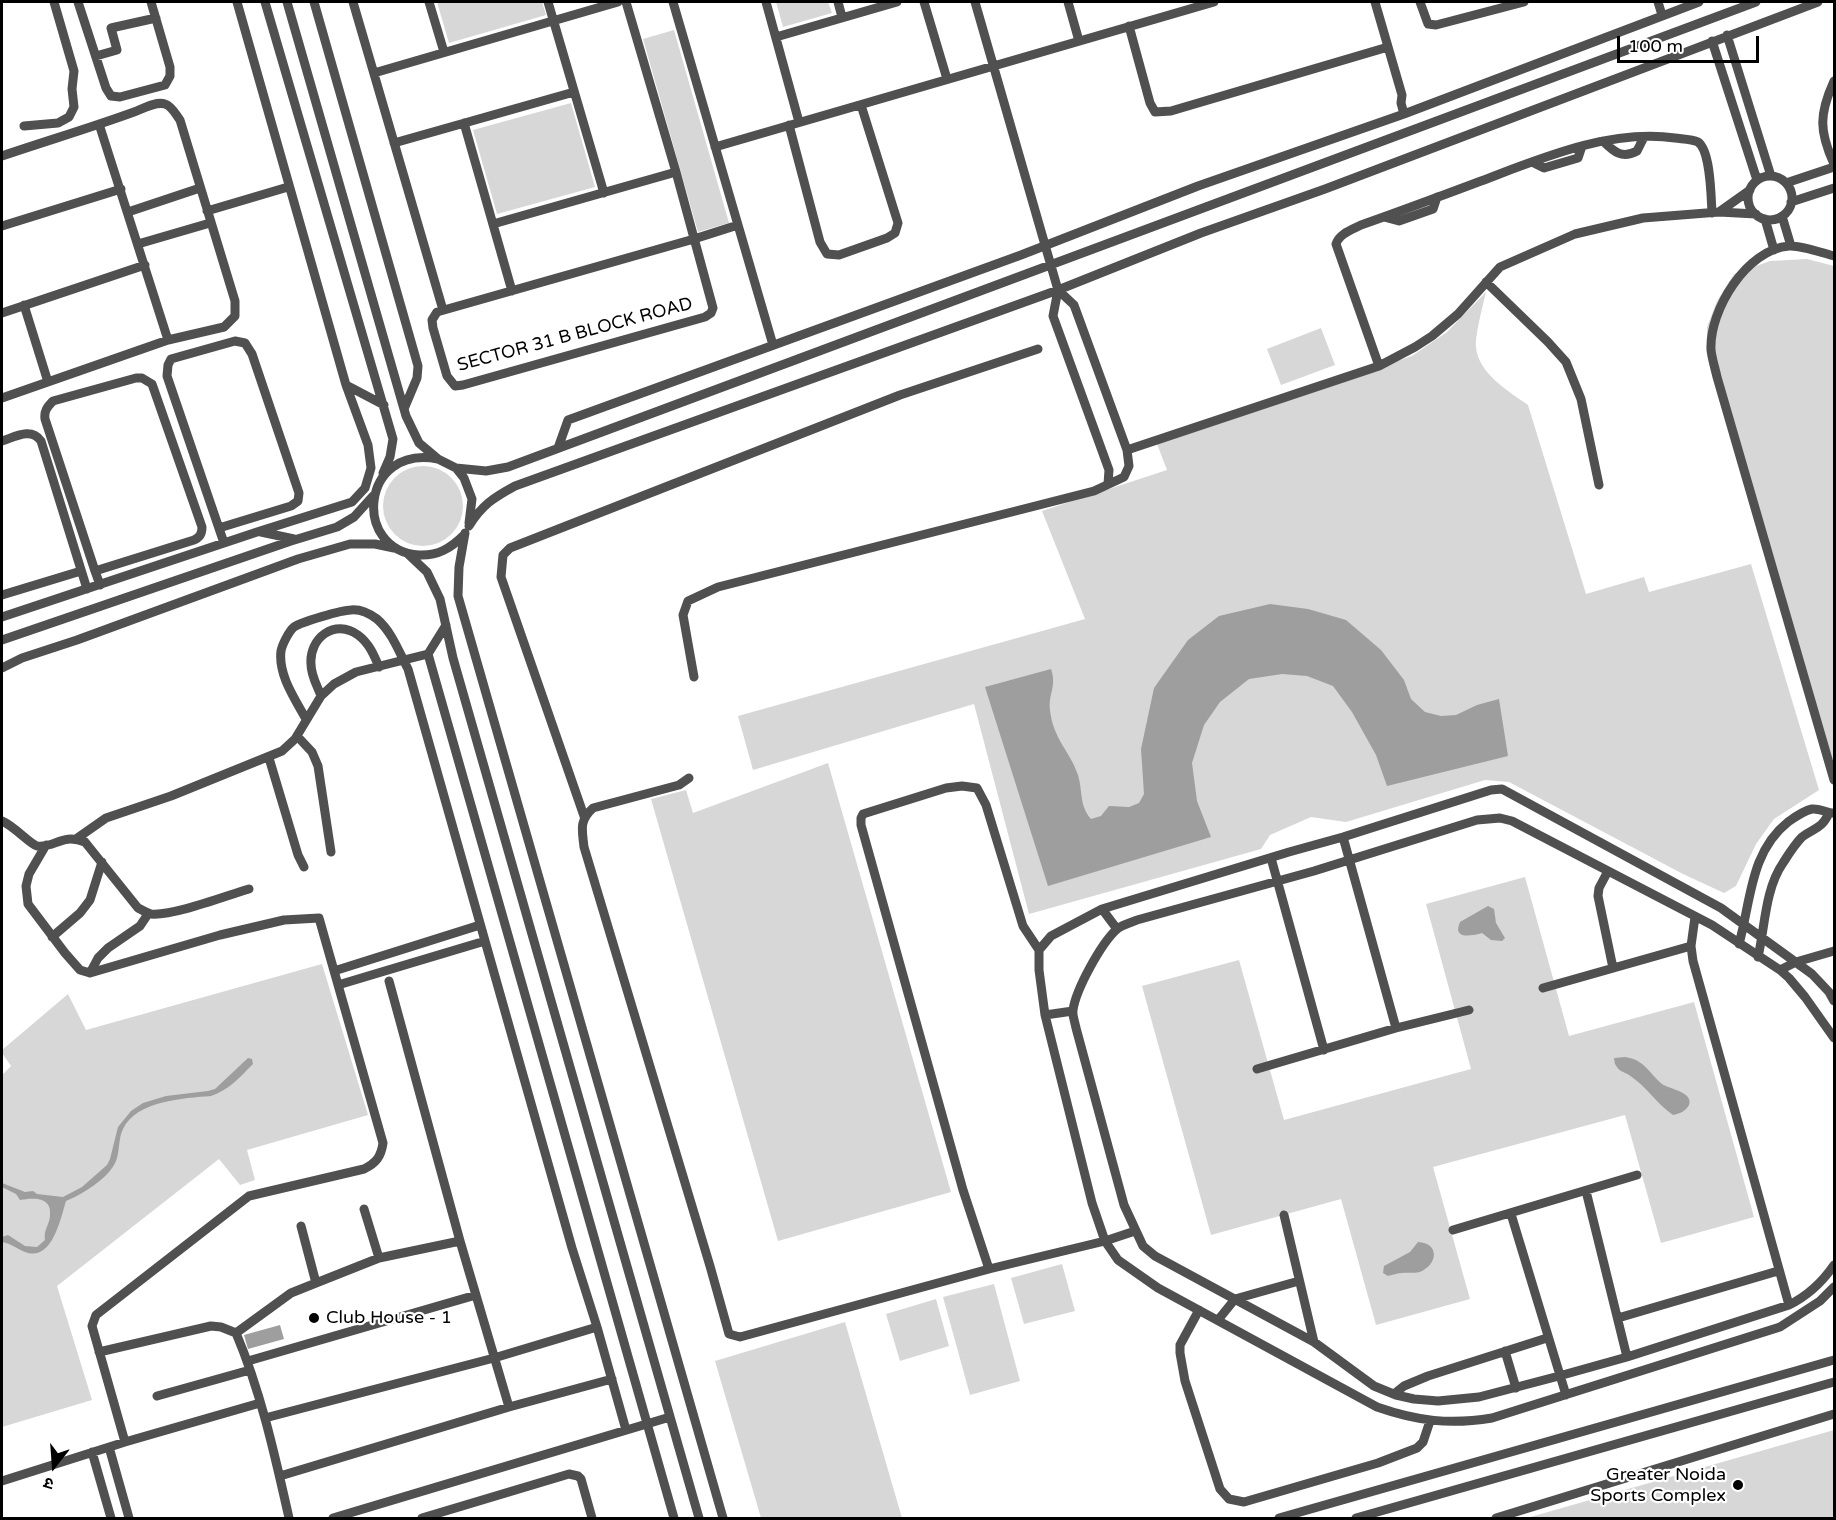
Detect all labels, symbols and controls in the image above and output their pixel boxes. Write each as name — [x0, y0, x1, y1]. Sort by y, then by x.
scale bar — [1620, 24, 1762, 62]
text: 100 m — [1628, 35, 1683, 57]
street label: SECTOR 31 B BLOCK ROAD — [455, 293, 695, 377]
place label: Club House - 1 — [326, 1307, 452, 1329]
marker: Club House - 1 — [307, 1311, 321, 1325]
north arrow — [24, 1436, 84, 1496]
place label: Greater Noida Sports Complex — [1590, 1464, 1726, 1506]
text: उ — [41, 1472, 56, 1494]
marker: Greater Noida Sports Complex — [1731, 1478, 1745, 1492]

